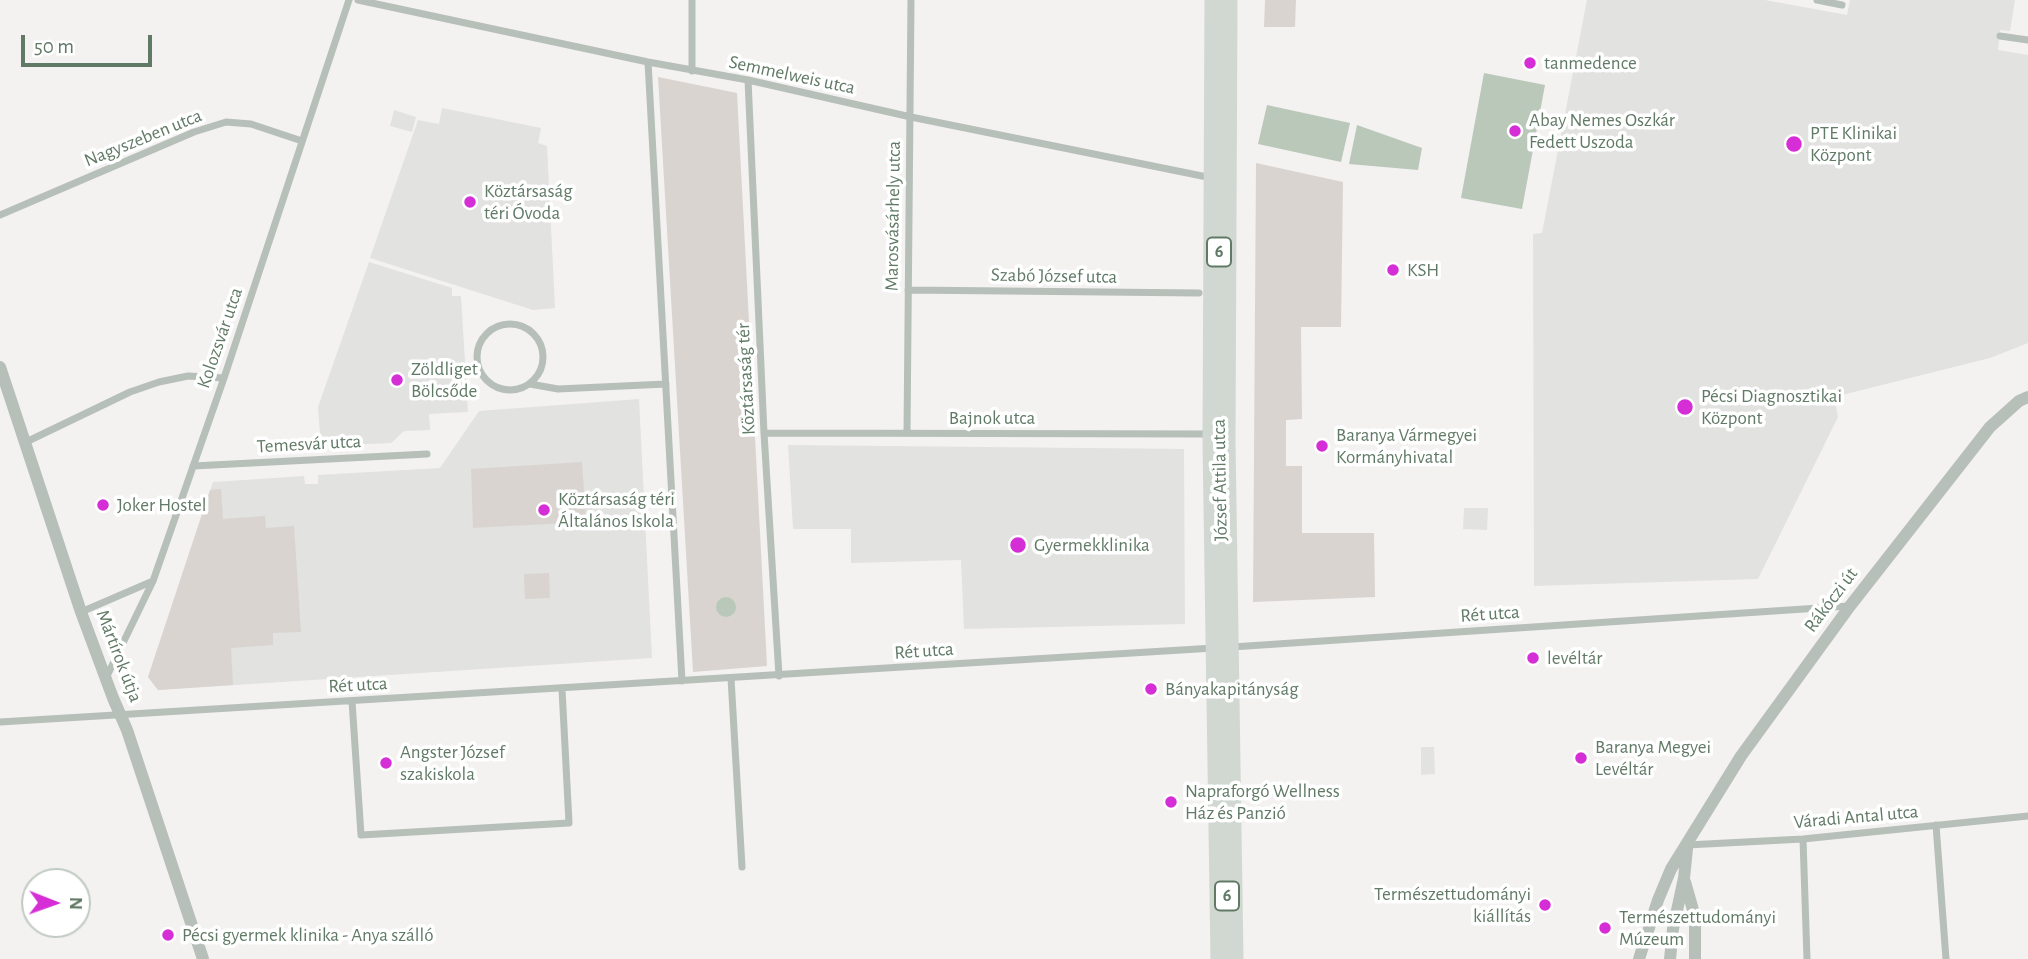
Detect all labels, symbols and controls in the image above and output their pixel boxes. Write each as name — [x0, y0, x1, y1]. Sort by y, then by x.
scale bar — [24, 21, 156, 65]
text: 50 m — [34, 36, 74, 57]
street label: Semmelweis utca — [727, 50, 857, 100]
place label: tanmedence — [1544, 52, 1637, 74]
marker: tanmedence — [1522, 55, 1538, 71]
street label: Nagyszeben utca — [81, 104, 205, 172]
place label: Abay Nemes Oszkár Fedett Uszoda — [1529, 109, 1675, 153]
place label: PTE Klinikai Központ — [1810, 122, 1897, 166]
marker: Abay Nemes Oszkár Fedett Uszoda — [1507, 123, 1523, 139]
marker: PTE Klinikai Központ — [1784, 134, 1804, 154]
street label: Marosvásárhely utca — [880, 141, 906, 291]
place label: Köztársaság téri Óvoda — [484, 180, 573, 224]
marker: Köztársaság téri Óvoda — [462, 194, 478, 210]
road number: 6 — [1207, 238, 1231, 266]
place label: KSH — [1407, 259, 1439, 281]
marker: KSH — [1385, 262, 1401, 278]
street label: Szabó József utca — [991, 263, 1117, 289]
street label: Kolozsvár utca — [192, 285, 248, 391]
street label: Köztársaság tér — [732, 322, 760, 436]
place label: Zöldliget Bölcsőde — [411, 358, 478, 402]
marker: Zöldliget Bölcsőde — [389, 372, 405, 388]
place label: Pécsi Diagnosztikai Központ — [1701, 385, 1842, 429]
marker: Pécsi Diagnosztikai Központ — [1675, 397, 1695, 417]
street label: Bajnok utca — [949, 407, 1035, 429]
street label: József Attila utca — [1208, 419, 1232, 541]
place label: Baranya Vármegyei Kormányhivatal — [1336, 424, 1477, 468]
street label: Temesvár utca — [256, 430, 362, 458]
marker: Baranya Vármegyei Kormányhivatal — [1314, 438, 1330, 454]
place label: Köztársaság téri Általános Iskola — [558, 488, 675, 532]
place label: Joker Hostel — [117, 494, 206, 516]
marker: Joker Hostel — [95, 497, 111, 513]
marker: Köztársaság téri Általános Iskola — [536, 502, 552, 518]
place label: Gyermekklinika — [1034, 534, 1150, 556]
marker: Gyermekklinika — [1008, 535, 1028, 555]
street label: Rákóczi út — [1799, 563, 1863, 637]
street label: Rét utca — [1460, 601, 1520, 627]
street label: Mártírok útja — [91, 607, 147, 705]
street label: Rét utca — [894, 638, 954, 664]
place label: levéltár — [1547, 647, 1602, 669]
marker: levéltár — [1525, 650, 1541, 666]
street label: Rét utca — [328, 672, 388, 698]
place label: Bányakapitányság — [1165, 678, 1298, 700]
marker: Bányakapitányság — [1143, 681, 1159, 697]
place label: Baranya Megyei Levéltár — [1595, 736, 1711, 780]
place label: Angster József szakiskola — [400, 741, 505, 785]
marker: Baranya Megyei Levéltár — [1573, 750, 1589, 766]
marker: Angster József szakiskola — [378, 755, 394, 771]
place label: Napraforgó Wellness Ház és Panzió — [1185, 780, 1340, 824]
marker: Napraforgó Wellness Ház és Panzió — [1163, 794, 1179, 810]
street label: Váradi Antal utca — [1793, 800, 1919, 834]
north arrow — [21, 868, 91, 938]
road number: 6 — [1215, 882, 1239, 911]
place label: Természettudományi kiállítás — [1374, 883, 1531, 927]
text: N — [66, 897, 85, 910]
marker: Természettudományi kiállítás — [1537, 897, 1553, 913]
place label: Természettudományi Múzeum — [1619, 906, 1776, 950]
marker: Természettudományi Múzeum — [1597, 920, 1613, 936]
place label: Pécsi gyermek klinika - Anya szálló — [182, 924, 434, 946]
marker: Pécsi gyermek klinika - Anya szálló — [160, 927, 176, 943]

